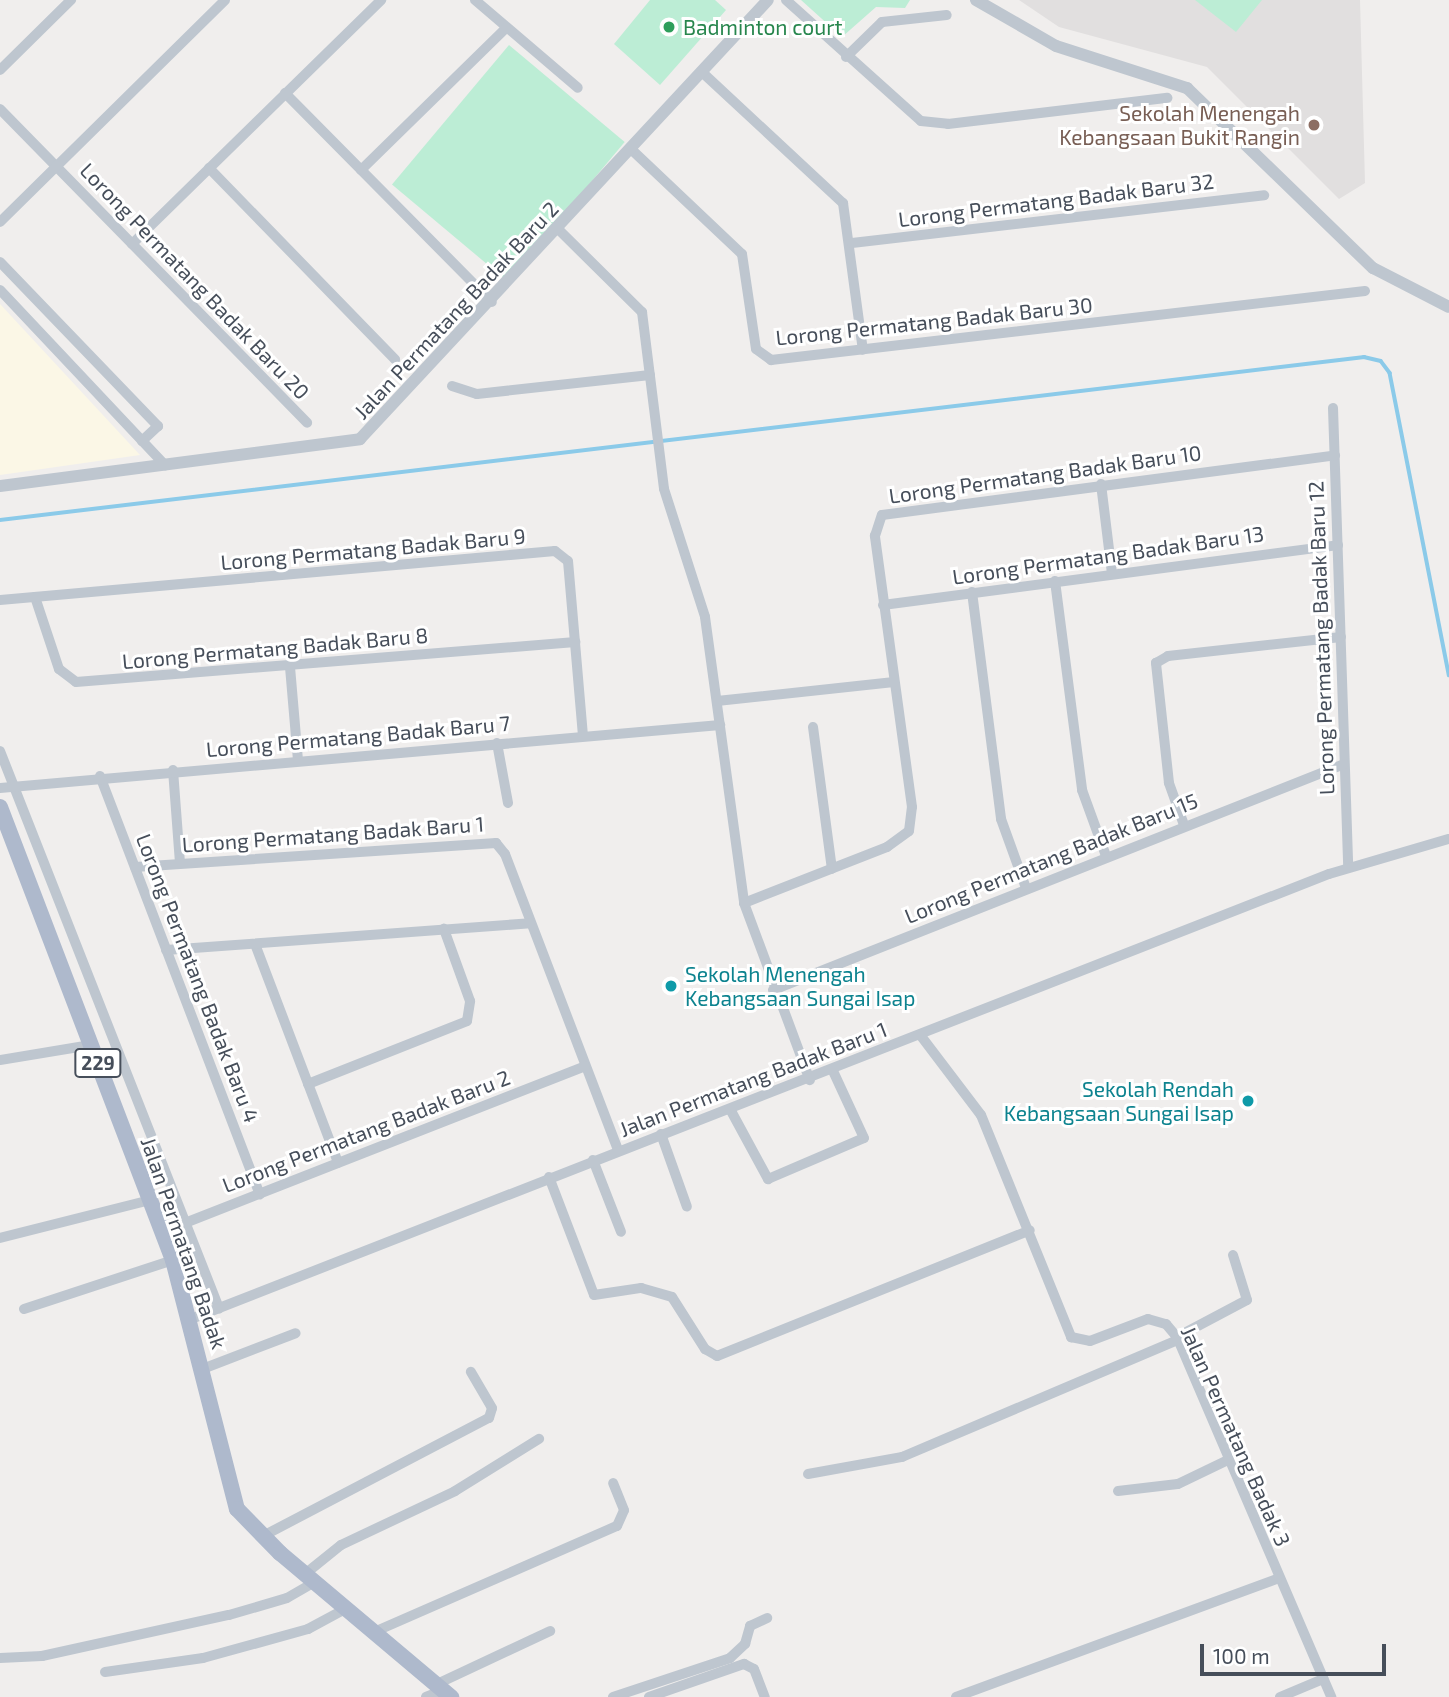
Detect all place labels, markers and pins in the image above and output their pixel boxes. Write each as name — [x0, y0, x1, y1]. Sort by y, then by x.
place label: Badminton court — [683, 14, 843, 40]
marker: Badminton court — [661, 19, 677, 35]
place label: Sekolah Menengah Kebangsaan Bukit Rangin — [1059, 100, 1300, 150]
marker: Sekolah Menengah Kebangsaan Bukit Rangin — [1306, 117, 1322, 133]
place label: Sekolah Menengah Kebangsaan Sungai Isap — [685, 961, 915, 1011]
marker: Sekolah Menengah Kebangsaan Sungai Isap — [663, 978, 679, 994]
place label: Sekolah Rendah Kebangsaan Sungai Isap — [1004, 1076, 1234, 1126]
marker: Sekolah Rendah Kebangsaan Sungai Isap — [1240, 1093, 1256, 1109]

